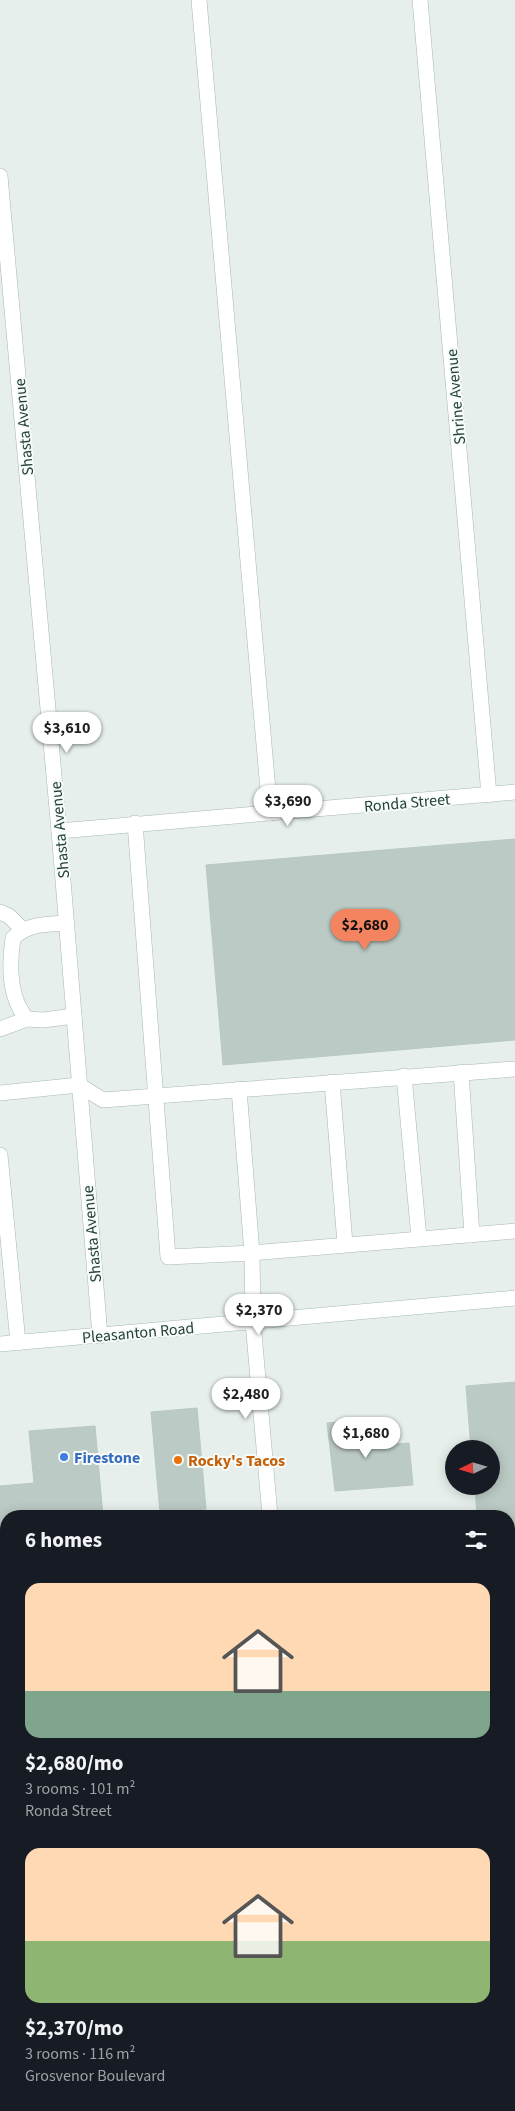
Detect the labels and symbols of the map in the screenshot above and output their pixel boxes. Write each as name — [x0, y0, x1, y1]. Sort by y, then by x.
street label: Shrine Avenue — [441, 348, 471, 446]
street label: Shasta Avenue — [9, 377, 39, 476]
pin: $3,610 — [26, 712, 108, 754]
street label: Shasta Avenue — [45, 780, 75, 879]
pin: $3,690 — [247, 784, 329, 827]
street label: Ronda Street — [363, 788, 452, 818]
pin: $2,680 — [324, 908, 406, 951]
street label: Shasta Avenue — [77, 1184, 107, 1283]
pin: $2,370 — [218, 1294, 300, 1336]
street label: Pleasanton Road — [81, 1317, 195, 1349]
pin: $2,480 — [205, 1378, 287, 1420]
pin: $1,680 — [325, 1416, 407, 1459]
north arrow — [445, 1440, 500, 1495]
place label: Firestone — [74, 1447, 140, 1469]
place label: Rocky's Tacos — [188, 1450, 285, 1472]
marker: Firestone — [58, 1451, 70, 1463]
marker: Rocky's Tacos — [172, 1454, 184, 1466]

